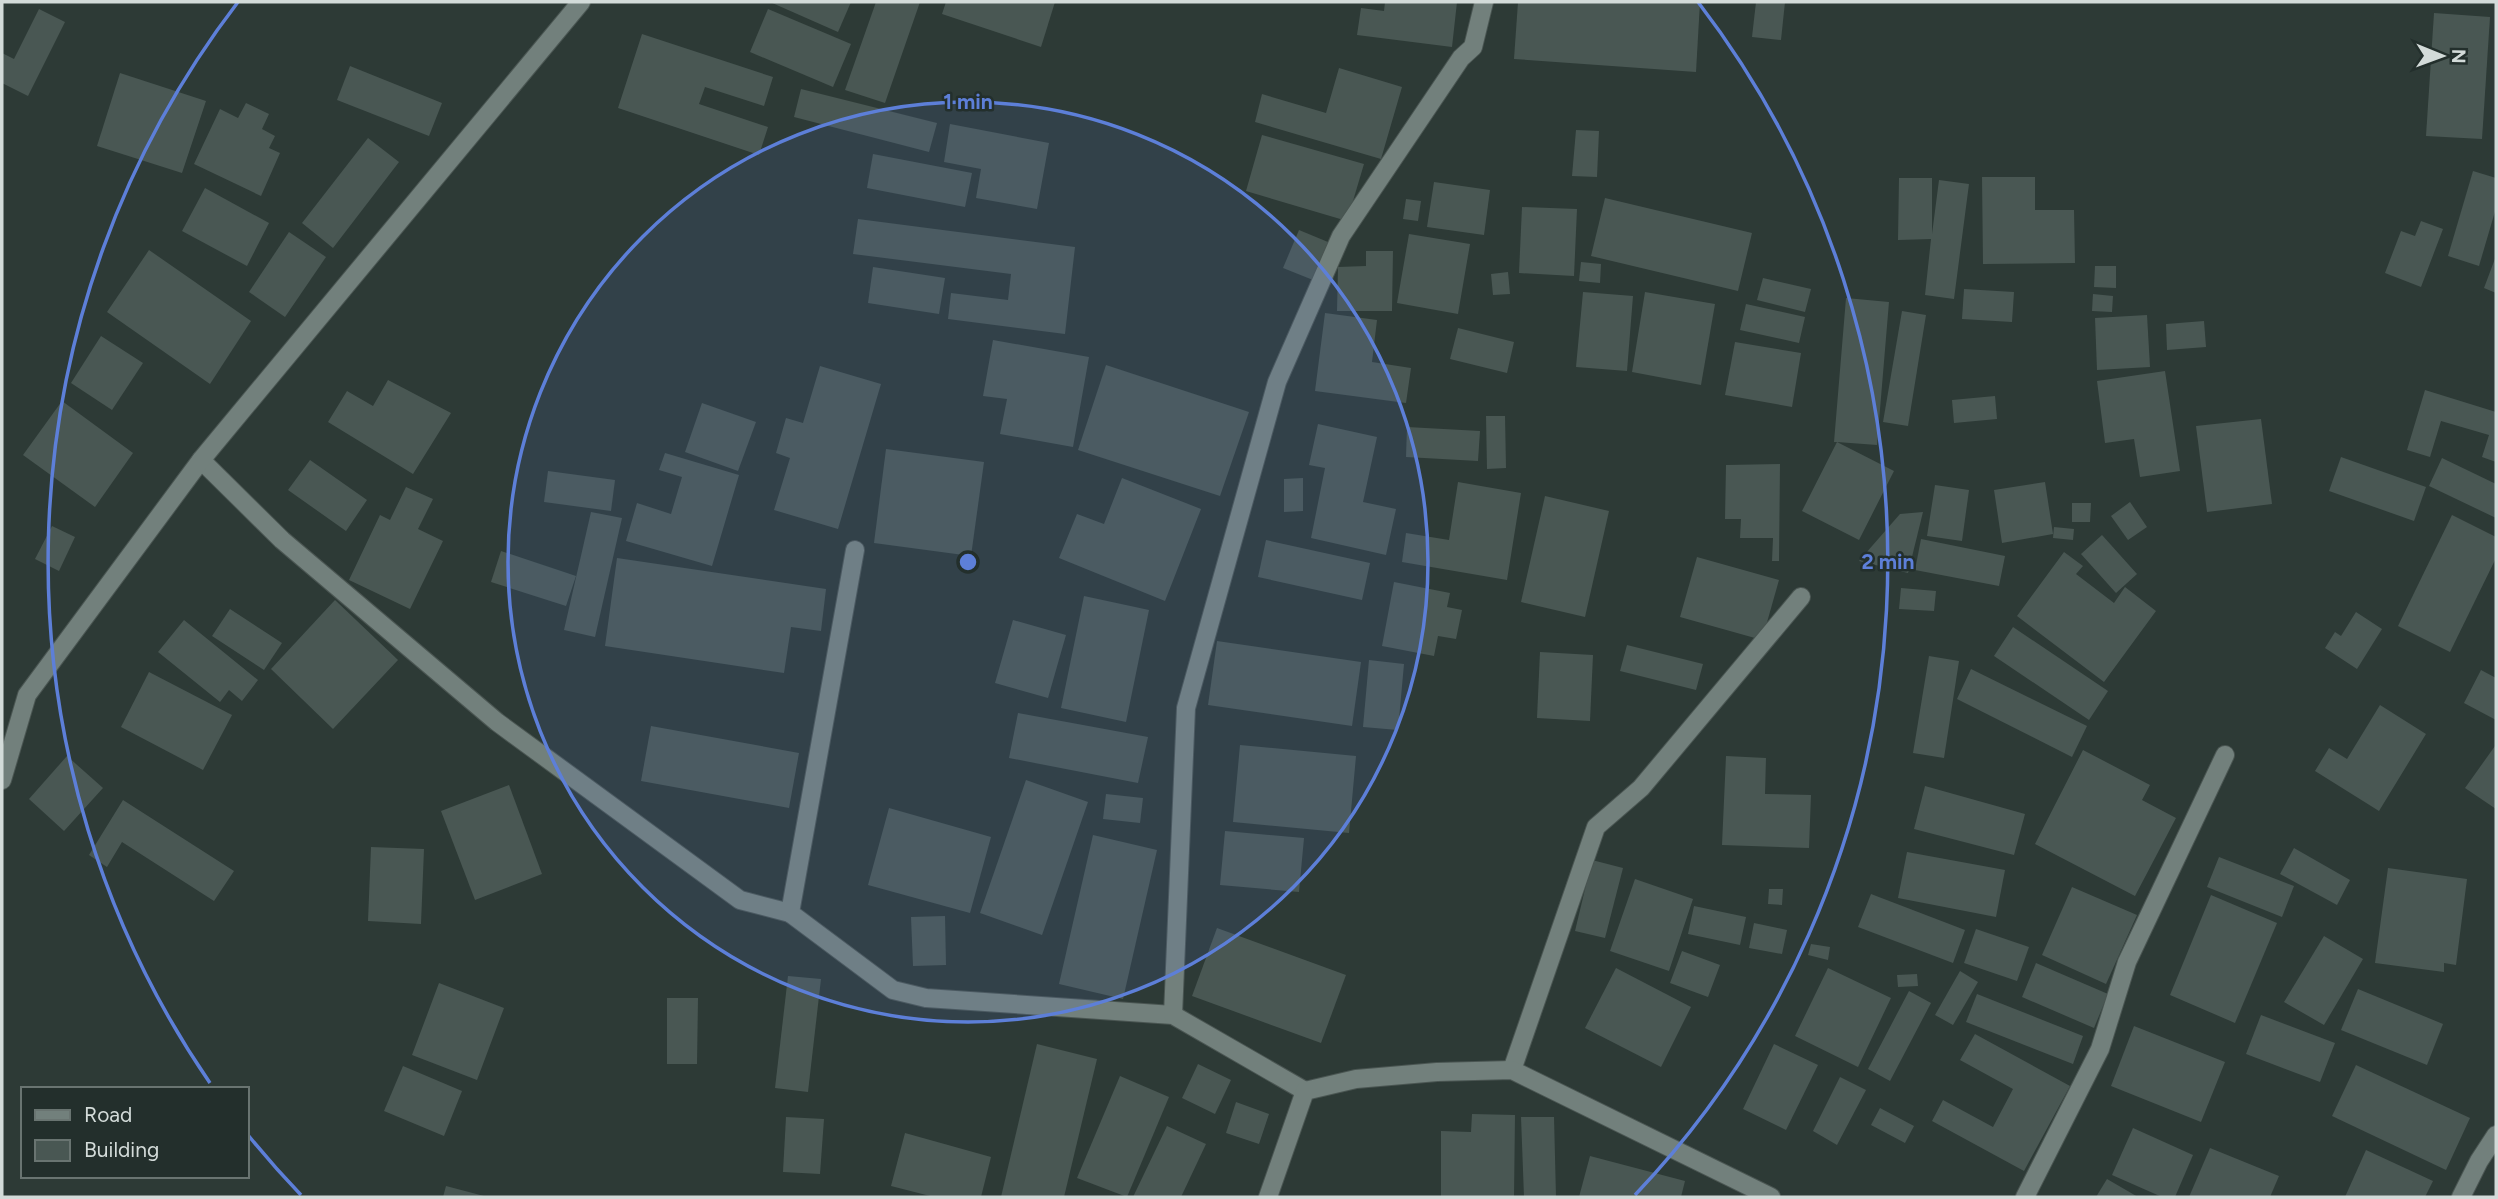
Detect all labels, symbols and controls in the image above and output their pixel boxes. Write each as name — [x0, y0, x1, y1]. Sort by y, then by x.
north arrow — [2407, 21, 2477, 91]
text: N — [2447, 49, 2470, 64]
text: 1 min — [943, 89, 993, 114]
text: 2 min — [1862, 549, 1914, 574]
centre of rings — [956, 550, 980, 574]
legend — [21, 1087, 248, 1178]
text: Road — [84, 1102, 132, 1127]
text: Building — [84, 1137, 159, 1162]

